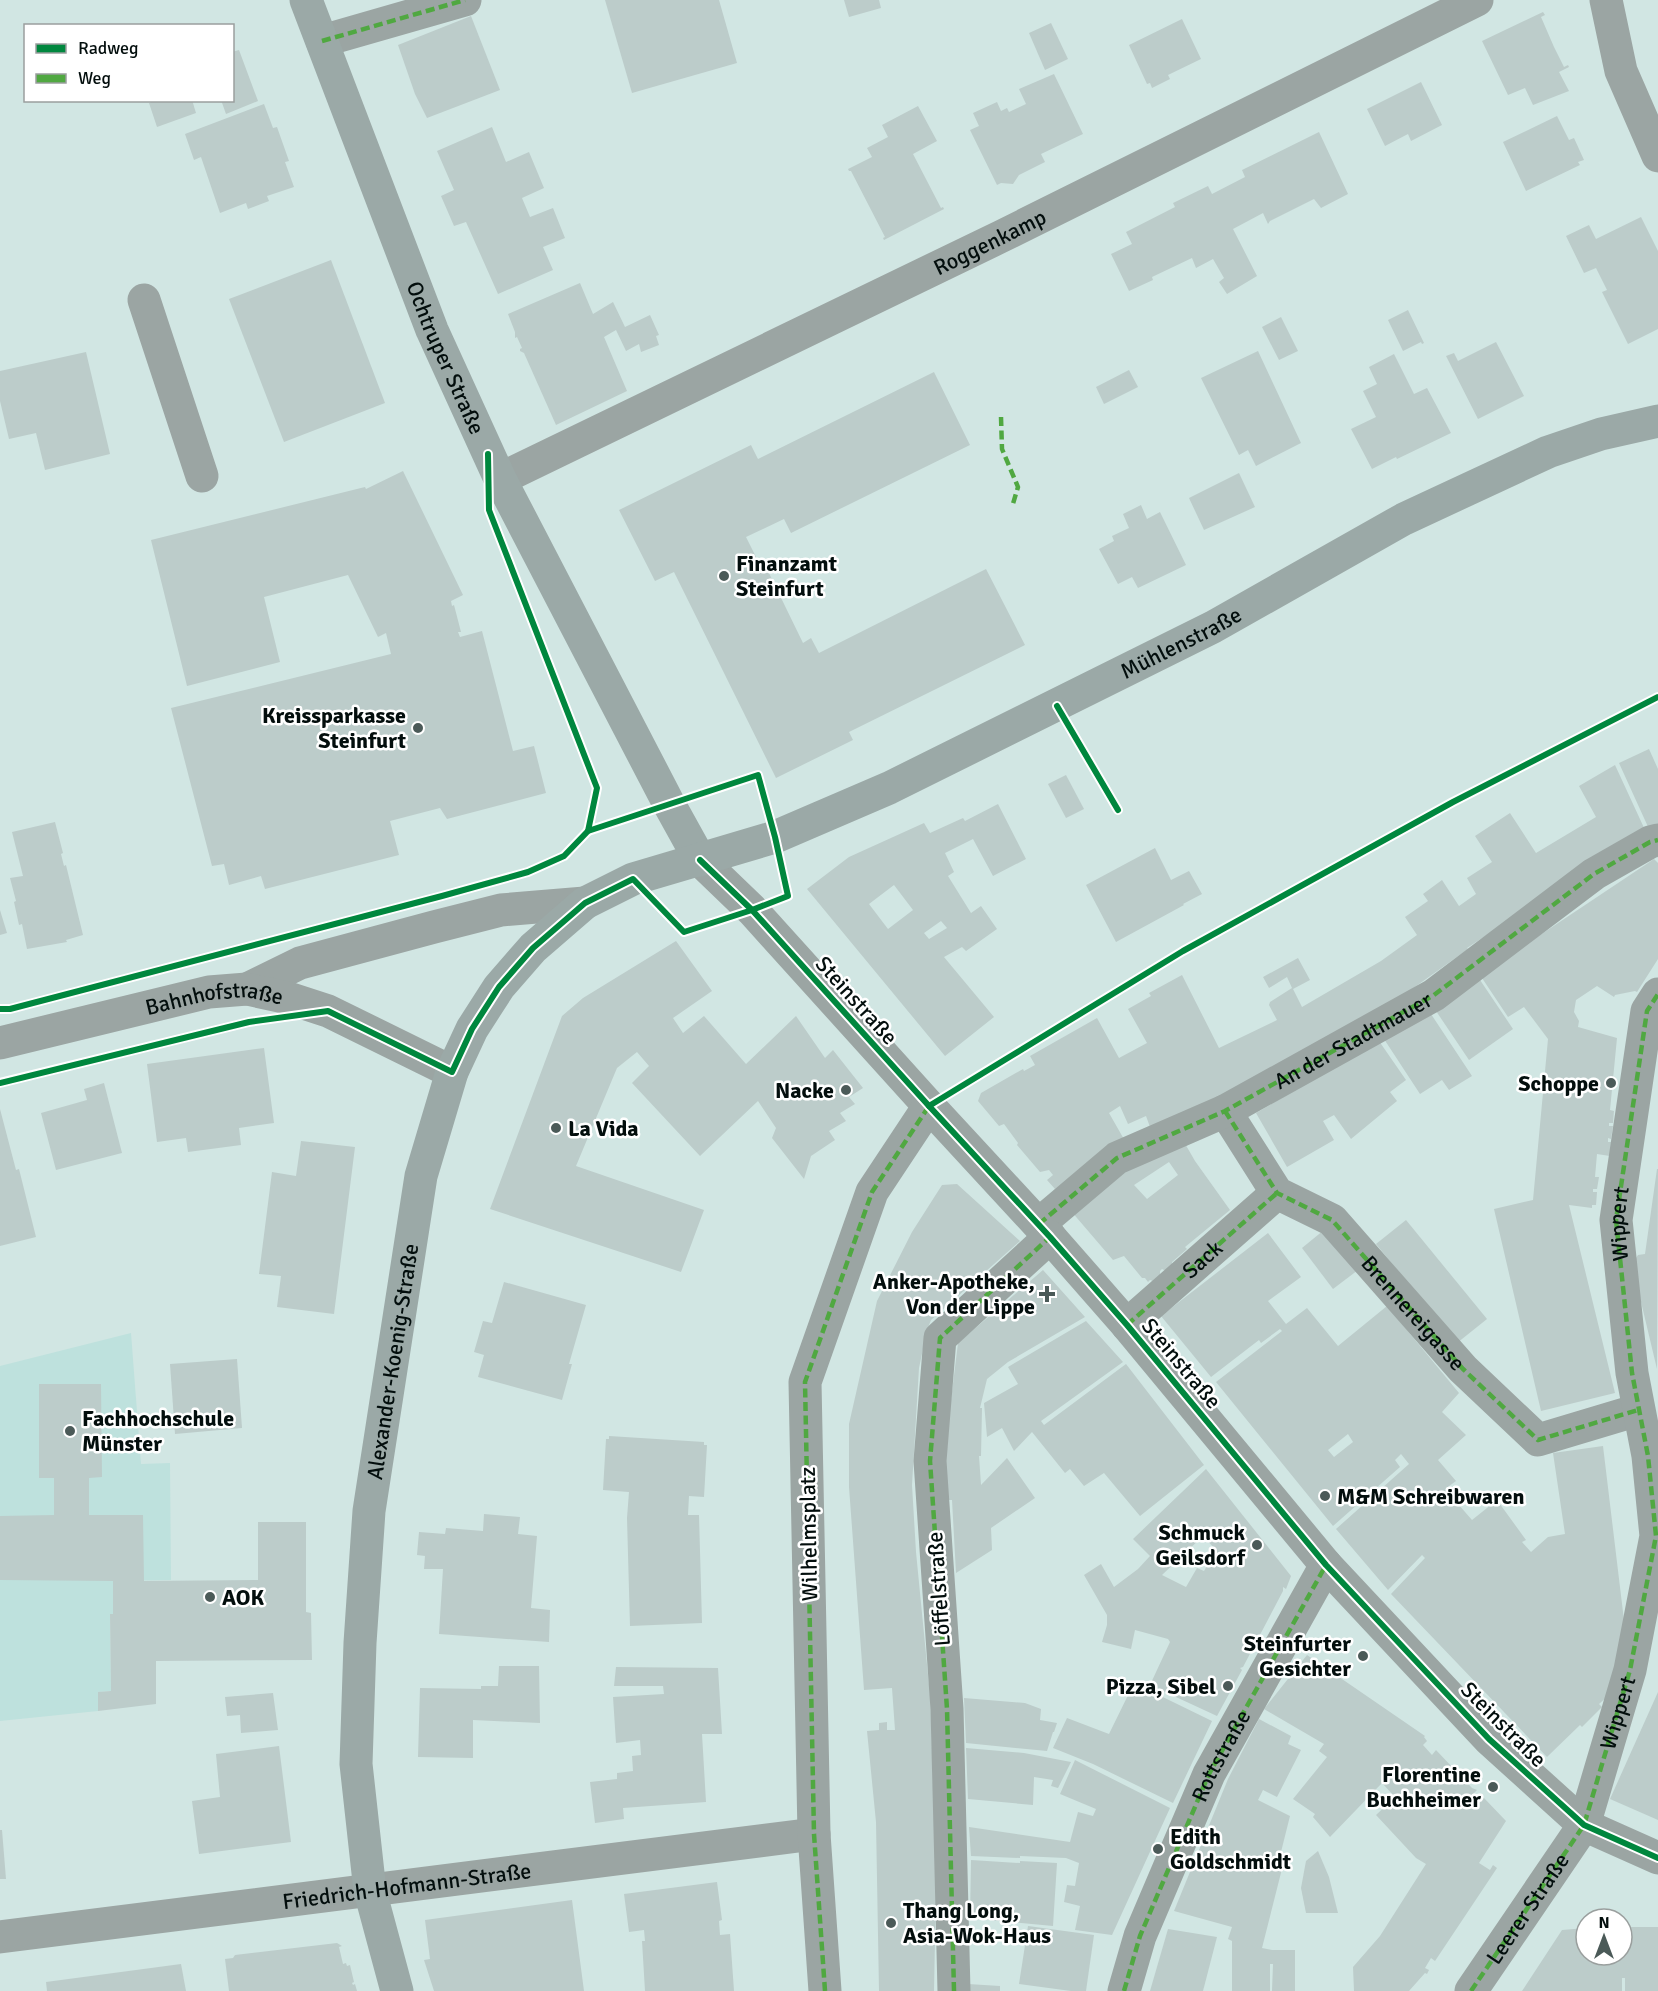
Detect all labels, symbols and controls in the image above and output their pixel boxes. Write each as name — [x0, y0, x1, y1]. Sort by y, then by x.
legend — [24, 24, 234, 102]
text: Radweg — [78, 37, 139, 59]
text: Weg — [78, 67, 111, 89]
street label: Roggenkamp — [929, 203, 1051, 281]
street label: Ochtruper Straße — [401, 277, 491, 438]
place label: Finanzamt Steinfurt — [736, 550, 837, 602]
marker: Finanzamt Steinfurt — [717, 569, 731, 583]
street label: Mühlenstraße — [1116, 601, 1246, 685]
place label: Kreissparkasse Steinfurt — [262, 702, 406, 754]
marker: Kreissparkasse Steinfurt — [411, 721, 425, 735]
street label: Steinstraße — [810, 950, 903, 1050]
street label: Bahnhofstraße — [142, 976, 286, 1021]
street label: An der Stadtmauer — [1269, 986, 1436, 1095]
place label: Schoppe — [1518, 1070, 1599, 1097]
marker: Schoppe — [1604, 1076, 1618, 1090]
place label: Nacke — [775, 1077, 834, 1104]
marker: Nacke — [839, 1083, 853, 1097]
place label: La Vida — [568, 1115, 639, 1142]
marker: La Vida — [549, 1121, 563, 1135]
street label: Wippert — [1602, 1184, 1635, 1263]
street label: Sack — [1177, 1234, 1228, 1284]
street label: Alexander-Koenig-Straße — [361, 1242, 424, 1482]
street label: Brennereigasse — [1355, 1250, 1471, 1376]
place label: Anker-Apotheke, Von der Lippe — [873, 1268, 1035, 1320]
marker: Anker-Apotheke, Von der Lippe — [1040, 1287, 1054, 1301]
street label: Steinstraße — [1136, 1313, 1227, 1414]
place label: Fachhochschule Münster — [82, 1405, 234, 1457]
marker: Fachhochschule Münster — [63, 1424, 77, 1438]
street label: Wilhelmsplatz — [794, 1466, 823, 1602]
place label: M&M Schreibwaren — [1337, 1483, 1524, 1510]
marker: M&M Schreibwaren — [1318, 1489, 1332, 1503]
place label: Schmuck Geilsdorf — [1156, 1519, 1246, 1571]
street label: Löffelstraße — [921, 1531, 956, 1647]
marker: Schmuck Geilsdorf — [1250, 1538, 1264, 1552]
place label: AOK — [222, 1584, 264, 1611]
marker: AOK — [203, 1590, 217, 1604]
place label: Steinfurter Gesichter — [1244, 1630, 1351, 1682]
marker: Steinfurter Gesichter — [1356, 1649, 1370, 1663]
place label: Pizza, Sibel — [1106, 1673, 1216, 1700]
street label: Wippert — [1594, 1673, 1642, 1753]
street label: Steinstraße — [1455, 1676, 1552, 1773]
marker: Pizza, Sibel — [1221, 1679, 1235, 1693]
street label: Rottstraße — [1186, 1705, 1256, 1806]
place label: Florentine Buchheimer — [1366, 1761, 1481, 1813]
marker: Florentine Buchheimer — [1486, 1780, 1500, 1794]
place label: Edith Goldschmidt — [1170, 1823, 1291, 1875]
marker: Edith Goldschmidt — [1151, 1842, 1165, 1856]
street label: Leerer Straße — [1480, 1848, 1575, 1969]
street label: Friedrich-Hofmann-Straße — [281, 1857, 533, 1915]
place label: Thang Long, Asia-Wok-Haus — [903, 1897, 1051, 1949]
north arrow — [1574, 1907, 1634, 1967]
text: N — [1598, 1913, 1610, 1933]
marker: Thang Long, Asia-Wok-Haus — [884, 1916, 898, 1930]

